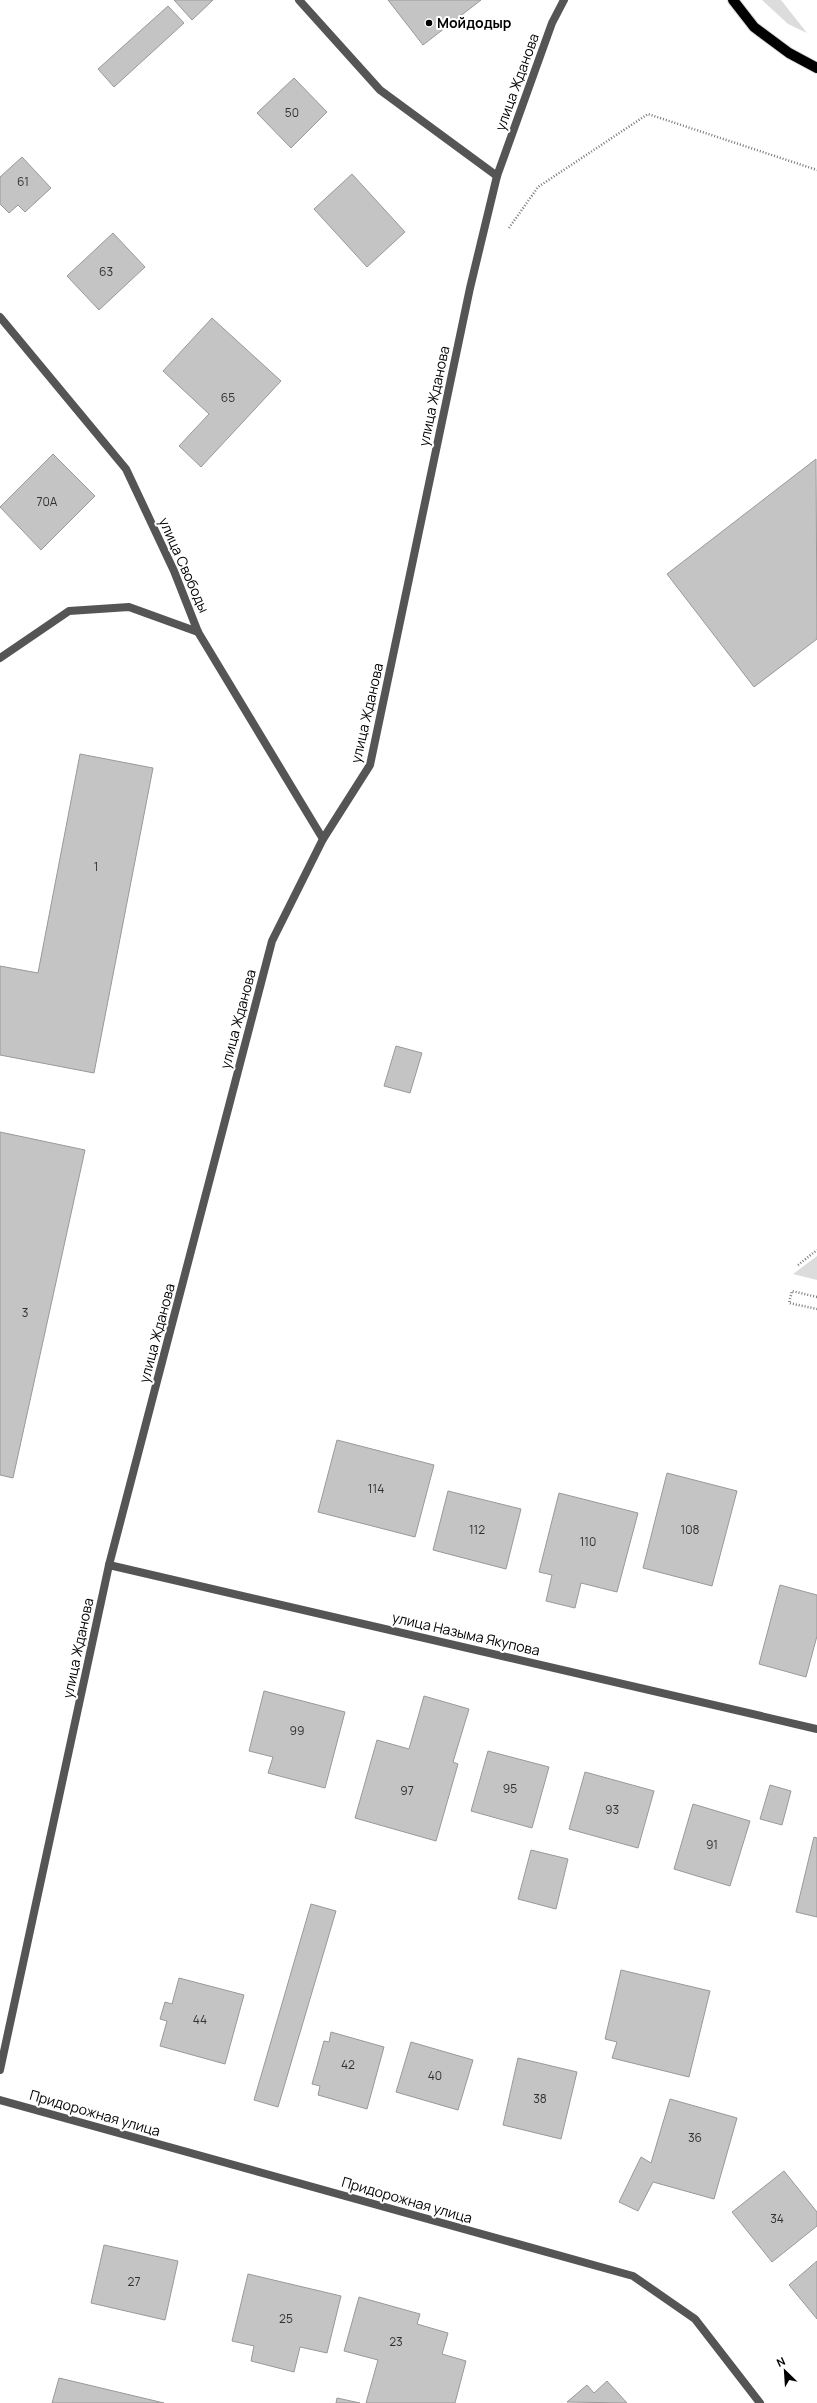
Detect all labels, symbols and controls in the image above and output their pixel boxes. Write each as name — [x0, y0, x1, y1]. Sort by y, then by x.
place label: Мойдодыр — [437, 13, 512, 32]
marker: Мойдодыр — [424, 18, 434, 28]
street label: улица Жданова — [490, 31, 543, 133]
house number: 50 — [285, 104, 299, 121]
house number: 61 — [17, 173, 29, 190]
house number: 63 — [99, 263, 113, 280]
street label: улица Жданова — [414, 344, 453, 448]
house number: 65 — [221, 389, 235, 406]
house number: 70А — [37, 493, 58, 510]
street label: улица Свободы — [155, 514, 214, 615]
street label: улица Жданова — [346, 661, 387, 765]
house number: 1 — [94, 858, 98, 875]
street label: улица Жданова — [215, 967, 260, 1071]
street label: улица Жданова — [134, 1281, 179, 1385]
house number: 3 — [22, 1304, 28, 1321]
house number: 114 — [368, 1480, 384, 1497]
house number: 112 — [469, 1521, 485, 1538]
house number: 108 — [681, 1521, 700, 1538]
house number: 110 — [580, 1533, 596, 1550]
street label: улица Жданова — [58, 1596, 97, 1700]
street label: улица Назыма Якупова — [390, 1607, 542, 1660]
house number: 99 — [290, 1722, 304, 1739]
house number: 95 — [503, 1780, 517, 1797]
house number: 97 — [400, 1782, 414, 1799]
house number: 93 — [605, 1801, 619, 1818]
house number: 91 — [706, 1836, 718, 1853]
house number: 44 — [193, 2011, 207, 2028]
house number: 42 — [341, 2056, 355, 2073]
house number: 40 — [428, 2067, 442, 2084]
street label: Придорожная улица — [28, 2085, 163, 2140]
house number: 38 — [533, 2090, 547, 2107]
house number: 36 — [688, 2129, 702, 2146]
street label: Придорожная улица — [340, 2172, 475, 2227]
house number: 34 — [770, 2210, 784, 2227]
house number: 27 — [128, 2273, 140, 2290]
house number: 25 — [279, 2310, 293, 2327]
house number: 23 — [389, 2333, 403, 2350]
north arrow — [765, 2351, 805, 2391]
text: N — [774, 2353, 787, 2370]

